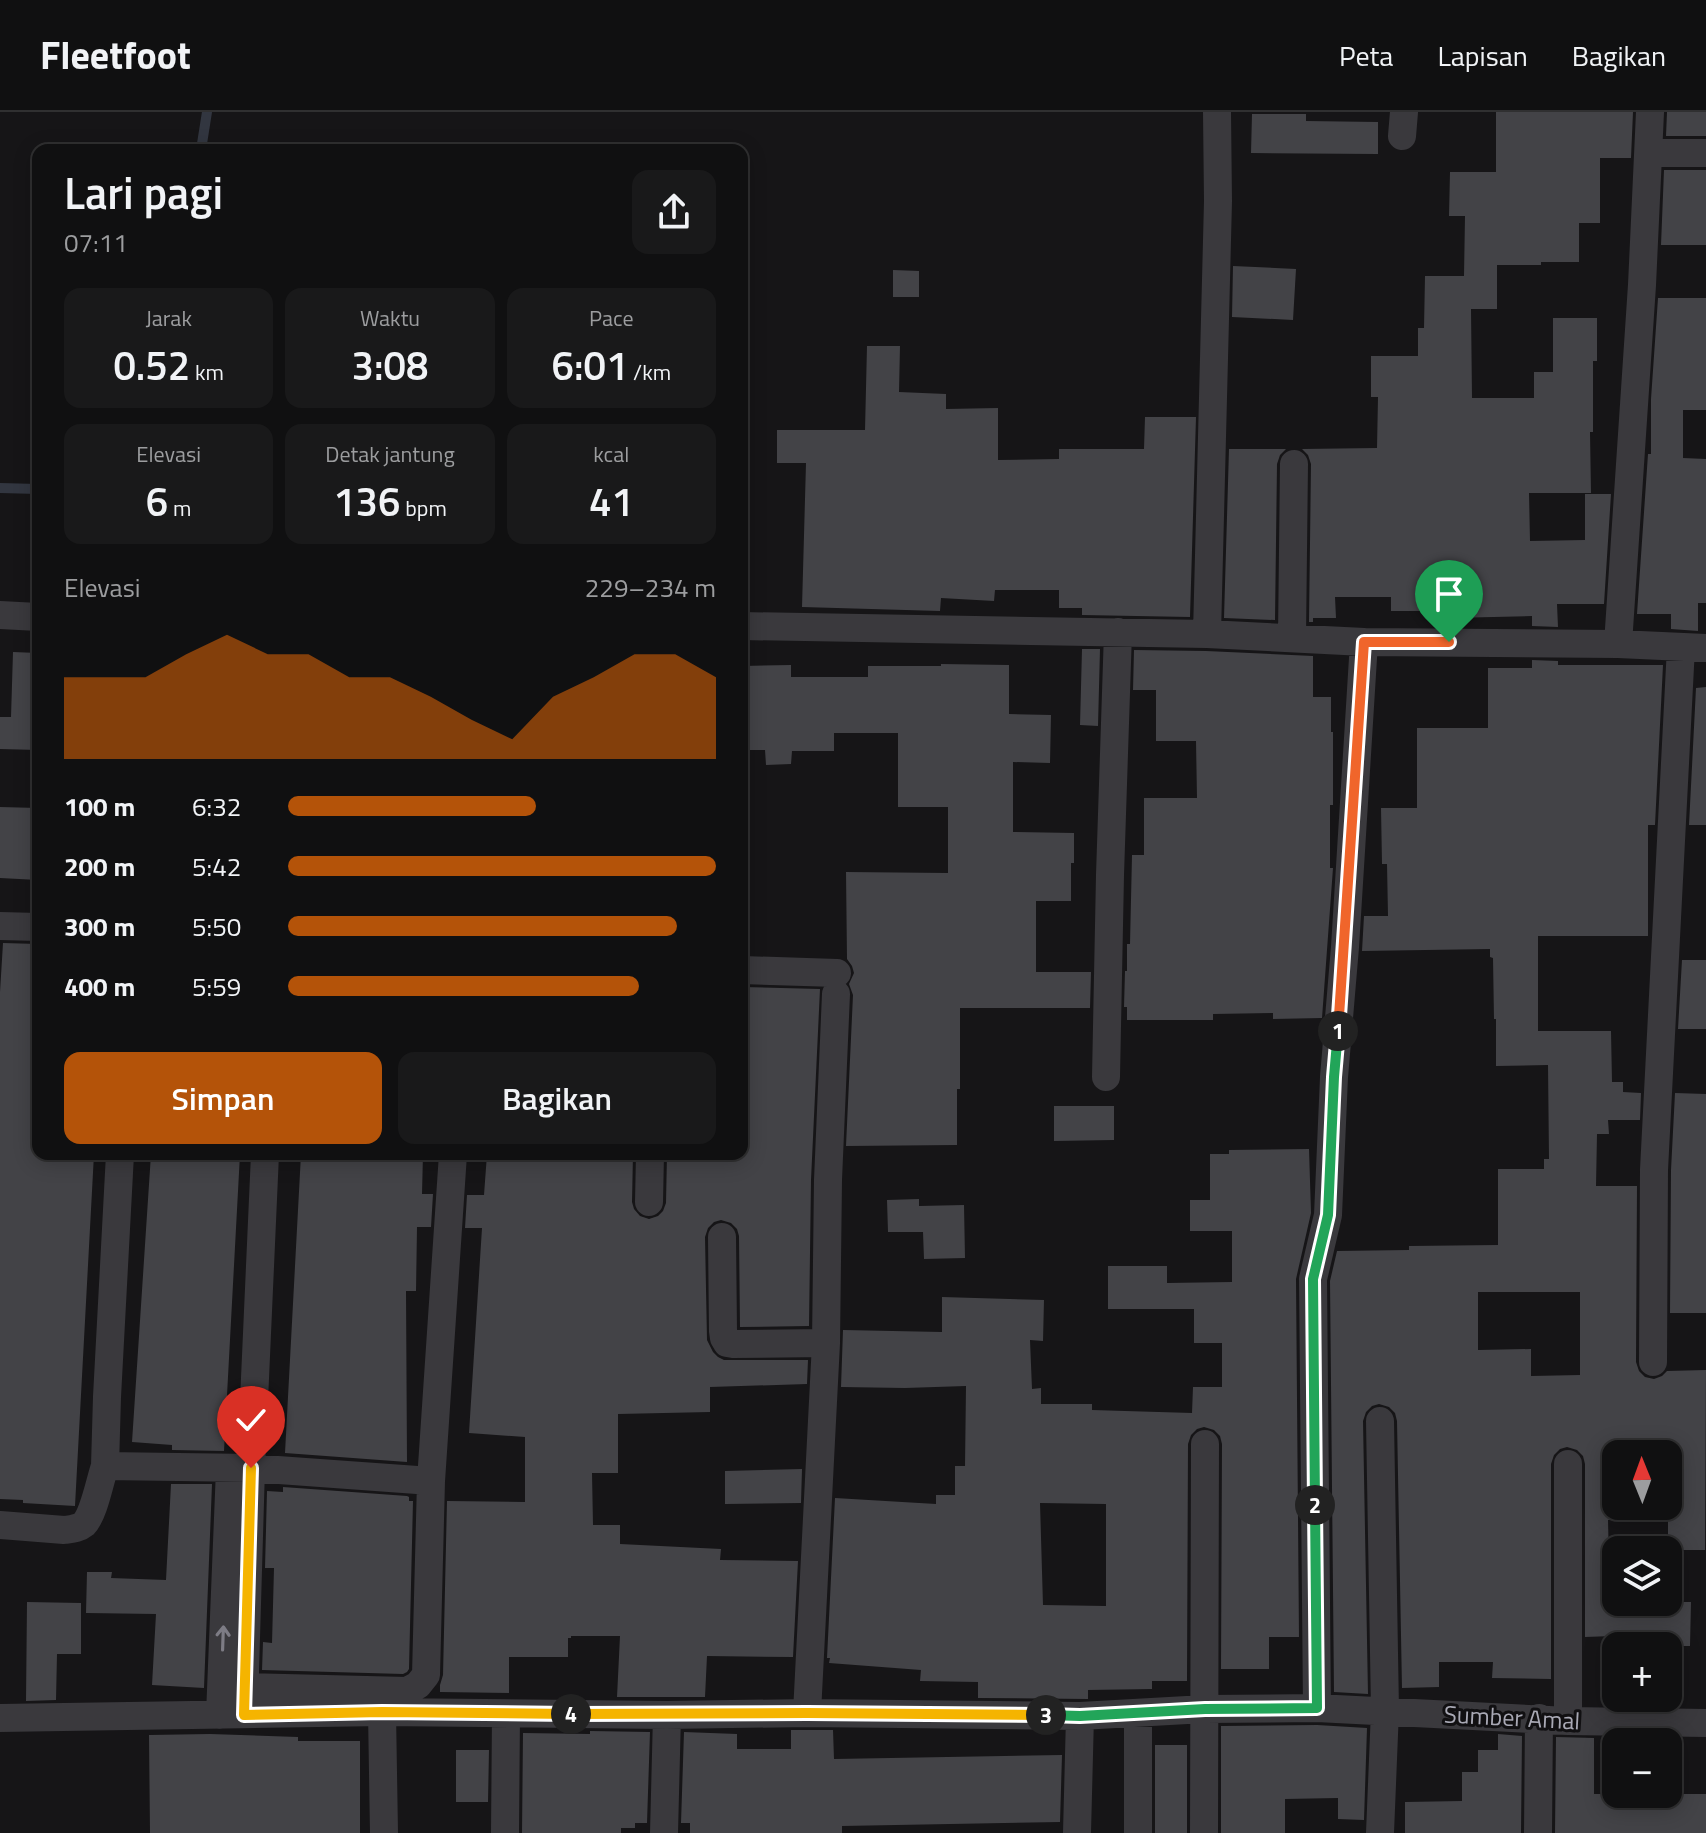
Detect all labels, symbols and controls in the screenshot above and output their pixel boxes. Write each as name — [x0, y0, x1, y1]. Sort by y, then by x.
text: Fleetfoot — [40, 26, 191, 84]
text: Peta — [1339, 34, 1393, 77]
text: Lapisan — [1437, 34, 1528, 77]
text: Bagikan — [1572, 34, 1666, 77]
text: Lari pagi — [64, 159, 223, 226]
button: share — [632, 170, 716, 254]
text: 07:11 — [64, 223, 128, 262]
text: Jarak — [145, 301, 192, 335]
text: Waktu — [360, 301, 420, 335]
text: Pace — [589, 301, 634, 335]
text: 0.52 — [113, 335, 190, 396]
text: 3:08 — [352, 335, 428, 396]
text: 6:01 — [552, 335, 628, 396]
text: km — [190, 355, 224, 389]
text: /km — [628, 355, 671, 389]
text: Elevasi — [136, 437, 201, 471]
text: Detak jantung — [325, 437, 455, 471]
text: kcal — [593, 437, 629, 471]
text: 6 — [146, 471, 168, 532]
text: 136 — [333, 471, 400, 532]
text: 41 — [589, 471, 634, 532]
text: m — [168, 491, 191, 525]
text: bpm — [400, 491, 447, 525]
pin — [1415, 560, 1483, 642]
text: Elevasi — [64, 568, 140, 607]
text: 229–234 m — [585, 568, 716, 607]
icon: arrive — [1427, 572, 1471, 616]
text: 100 m — [64, 787, 135, 826]
text: 6:32 — [192, 787, 241, 826]
text: 200 m — [64, 847, 135, 886]
text: 5:42 — [192, 847, 241, 886]
text: 300 m — [64, 907, 135, 946]
text: 5:50 — [192, 907, 241, 946]
text: 400 m — [64, 967, 135, 1006]
text: 5:59 — [192, 967, 241, 1006]
pin: 1 — [1318, 1011, 1358, 1051]
text: 1 — [1332, 1014, 1344, 1048]
button: Simpan — [64, 1052, 382, 1144]
button: Bagikan — [398, 1052, 716, 1144]
pin — [217, 1386, 285, 1468]
icon: check — [229, 1398, 273, 1442]
north arrow — [1602, 1440, 1682, 1520]
map controls — [1602, 1440, 1682, 1808]
pin: 2 — [1295, 1485, 1335, 1525]
text: 2 — [1309, 1488, 1321, 1522]
button: layers — [1602, 1536, 1682, 1616]
one-way arrow — [216, 1625, 231, 1652]
button: + — [1602, 1632, 1682, 1712]
pin: 4 — [551, 1694, 591, 1734]
pin: 3 — [1026, 1695, 1066, 1735]
street label: Sumber Amal — [1443, 1695, 1581, 1739]
text: 4 — [565, 1697, 577, 1731]
text: 3 — [1040, 1698, 1052, 1732]
button: − — [1602, 1728, 1682, 1808]

